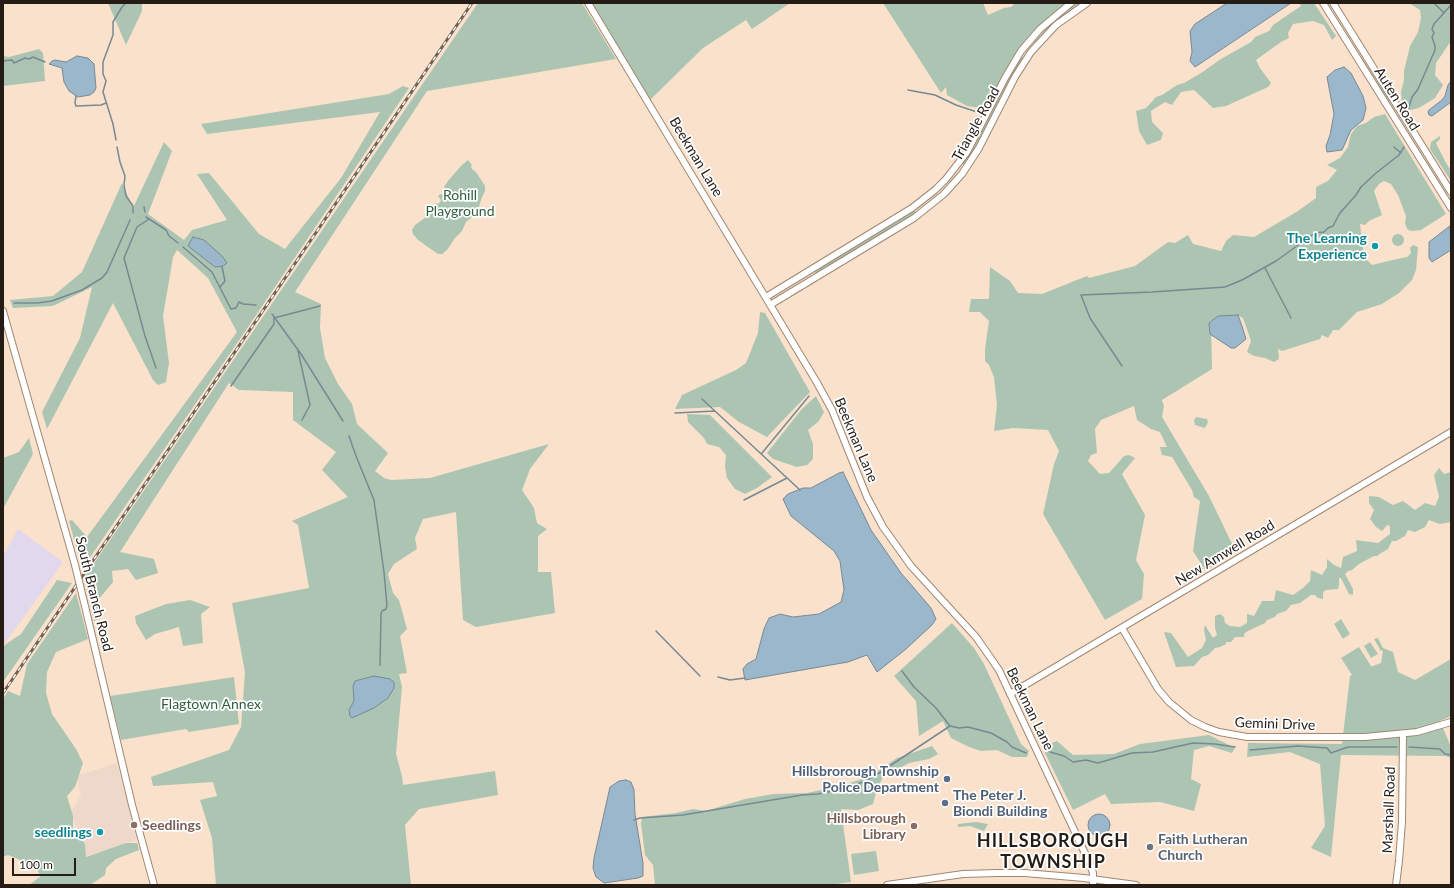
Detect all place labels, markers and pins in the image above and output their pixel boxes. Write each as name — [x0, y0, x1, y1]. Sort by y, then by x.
place label: The Learning Experience — [1287, 230, 1367, 262]
marker: The Learning Experience — [1370, 241, 1380, 251]
place label: Hillsbrorough Township Police Department — [792, 763, 939, 796]
marker: Hillsbrorough Township Police Department — [942, 774, 952, 784]
place label: The Peter J. Biondi Building — [953, 787, 1047, 820]
marker: The Peter J. Biondi Building — [940, 798, 950, 808]
place label: Hillsborough Library — [826, 810, 906, 842]
place label: Seedlings — [142, 817, 201, 833]
marker: Seedlings — [129, 820, 139, 830]
marker: Hillsborough Library — [909, 821, 919, 831]
place label: seedlings — [34, 824, 92, 840]
marker: seedlings — [95, 827, 105, 837]
place label: Faith Lutheran Church — [1158, 831, 1248, 864]
marker: Faith Lutheran Church — [1145, 842, 1155, 852]

